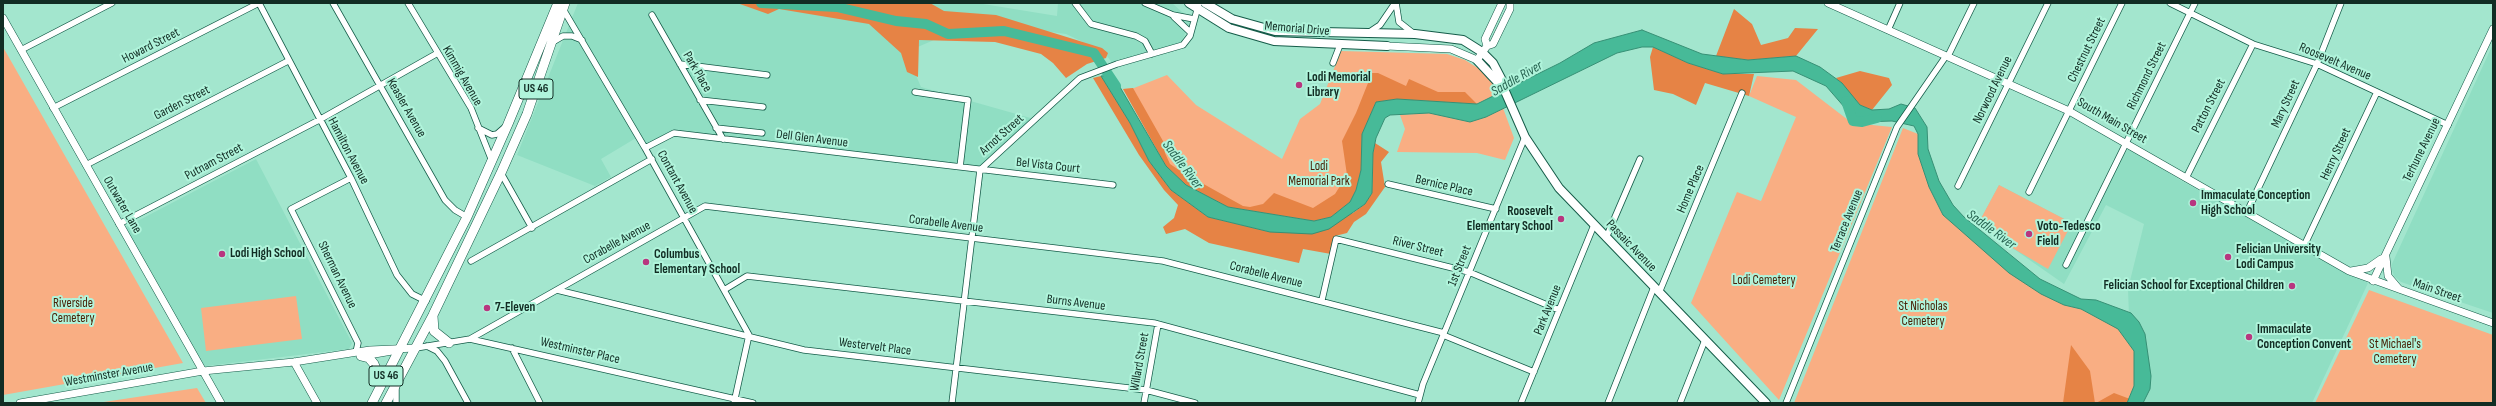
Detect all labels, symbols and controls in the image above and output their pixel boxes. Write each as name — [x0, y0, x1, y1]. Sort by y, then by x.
street label: Chestnut Street — [2065, 15, 2109, 85]
street label: Memorial Drive — [1264, 18, 1330, 40]
street label: Howard Street — [120, 25, 182, 67]
street label: Richmond Street — [2124, 40, 2170, 112]
street label: Roosevelt Avenue — [2297, 40, 2373, 84]
street label: Kimmig Avenue — [439, 43, 485, 109]
street label: Park Place — [679, 49, 715, 95]
street label: Norwood Avenue — [1970, 54, 2016, 126]
water label: Saddle River — [1488, 58, 1546, 100]
place label: Lodi Memorial Library — [1307, 70, 1371, 101]
street label: Keasler Avenue — [383, 76, 429, 140]
street label: Patton Street — [2189, 76, 2229, 136]
street label: Mary Street — [2268, 78, 2304, 130]
road number: US 46 — [519, 79, 553, 99]
marker: Lodi Memorial Library — [1294, 80, 1304, 90]
street label: Garden Street — [151, 82, 213, 124]
street label: South Main Street — [2074, 95, 2150, 147]
street label: Arnot Street — [977, 111, 1027, 159]
street label: Hamilton Avenue — [324, 115, 372, 187]
street label: Terhune Avenue — [2400, 116, 2444, 184]
street label: Henry Street — [2317, 125, 2355, 183]
street label: Dell Glen Avenue — [775, 127, 849, 151]
water label: Saddle River — [1158, 137, 1206, 193]
street label: Putnam Street — [182, 140, 246, 184]
street label: Contant Avenue — [653, 148, 701, 216]
street label: Bel Vista Court — [1015, 155, 1081, 177]
park label: Lodi Memorial Park — [1288, 159, 1350, 190]
street label: Home Place — [1674, 163, 1708, 215]
street label: Bernice Place — [1414, 172, 1474, 200]
street label: Outwater Lane — [99, 174, 145, 236]
street label: Terrace Avenue — [1827, 187, 1867, 255]
place label: Immaculate Conception High School — [2201, 188, 2310, 219]
marker: Immaculate Conception High School — [2188, 198, 2198, 208]
place label: Roosevelt Elementary School — [1467, 204, 1553, 235]
water label: Saddle River — [1963, 207, 2019, 253]
street label: Corabelle Avenue — [908, 212, 984, 236]
marker: Roosevelt Elementary School — [1556, 214, 1566, 224]
street label: Passaic Avenue — [1602, 217, 1660, 275]
street label: Corabelle Avenue — [581, 218, 653, 268]
place label: Voto-Tedesco Field — [2037, 219, 2101, 250]
marker: Voto-Tedesco Field — [2024, 229, 2034, 239]
street label: River Street — [1391, 233, 1445, 261]
street label: Sherman Avenue — [314, 239, 360, 311]
place label: Felician University Lodi Campus — [2236, 242, 2321, 273]
street label: 1st Street — [1445, 243, 1475, 289]
place label: Lodi High School — [230, 246, 305, 262]
place label: Columbus Elementary School — [654, 247, 740, 278]
marker: Lodi High School — [217, 249, 227, 259]
marker: Felician University Lodi Campus — [2223, 252, 2233, 262]
marker: Columbus Elementary School — [641, 257, 651, 267]
street label: Corabelle Avenue — [1228, 258, 1304, 292]
park label: Lodi Cemetery — [1733, 273, 1795, 289]
street label: Main Street — [2411, 275, 2463, 307]
place label: Felician School for Exceptional Children — [2103, 278, 2284, 294]
marker: Felician School for Exceptional Children — [2287, 281, 2297, 291]
street label: Park Avenue — [1531, 283, 1565, 337]
street label: Burns Avenue — [1046, 292, 1106, 314]
park label: Riverside Cemetery — [52, 296, 94, 327]
park label: St Nicholas Cemetery — [1899, 299, 1947, 330]
place label: 7-Eleven — [495, 300, 535, 316]
marker: 7-Eleven — [482, 303, 492, 313]
place label: Immaculate Conception Convent — [2257, 322, 2351, 353]
street label: Willard Street — [1127, 332, 1153, 392]
marker: Immaculate Conception Convent — [2244, 332, 2254, 342]
street label: Westminster Place — [539, 334, 621, 368]
street label: Westervelt Place — [838, 335, 912, 359]
park label: St Michael's Cemetery — [2369, 337, 2421, 368]
street label: Westminster Avenue — [63, 360, 155, 390]
road number: US 46 — [369, 366, 403, 386]

